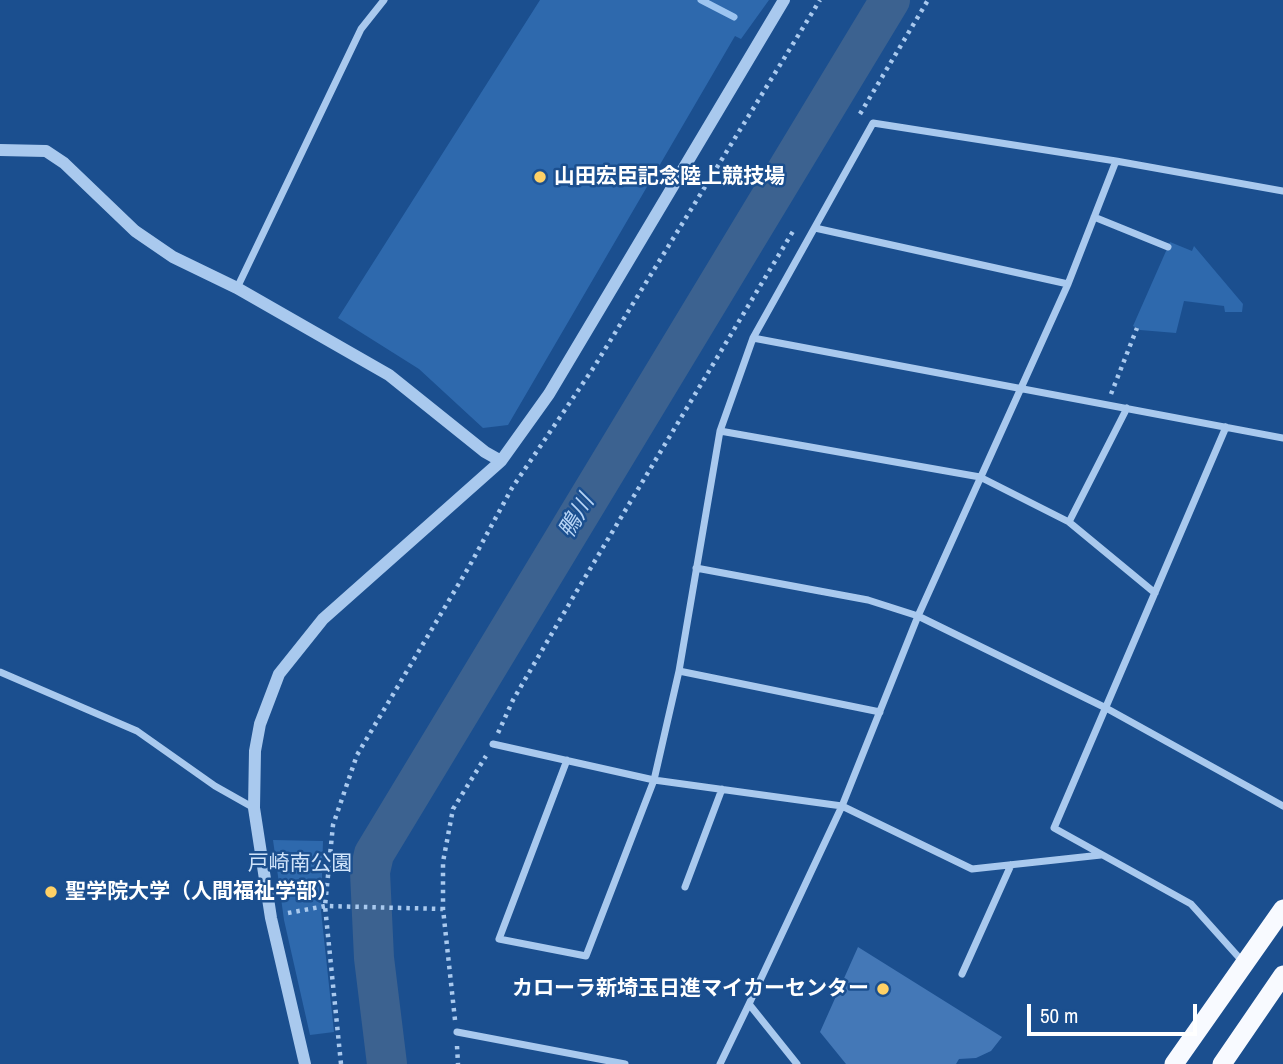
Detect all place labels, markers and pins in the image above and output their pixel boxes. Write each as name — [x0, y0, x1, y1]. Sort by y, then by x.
place label: 山田宏臣記念陸上競技場 — [554, 164, 785, 190]
marker: 山田宏臣記念陸上競技場 — [532, 169, 548, 185]
place label: 聖学院大学（人間福祉学部） — [65, 879, 338, 905]
marker: 聖学院大学（人間福祉学部） — [43, 884, 59, 900]
place label: カローラ新埼玉日進マイカーセンター — [512, 976, 869, 1002]
marker: カローラ新埼玉日進マイカーセンター — [875, 981, 891, 997]

